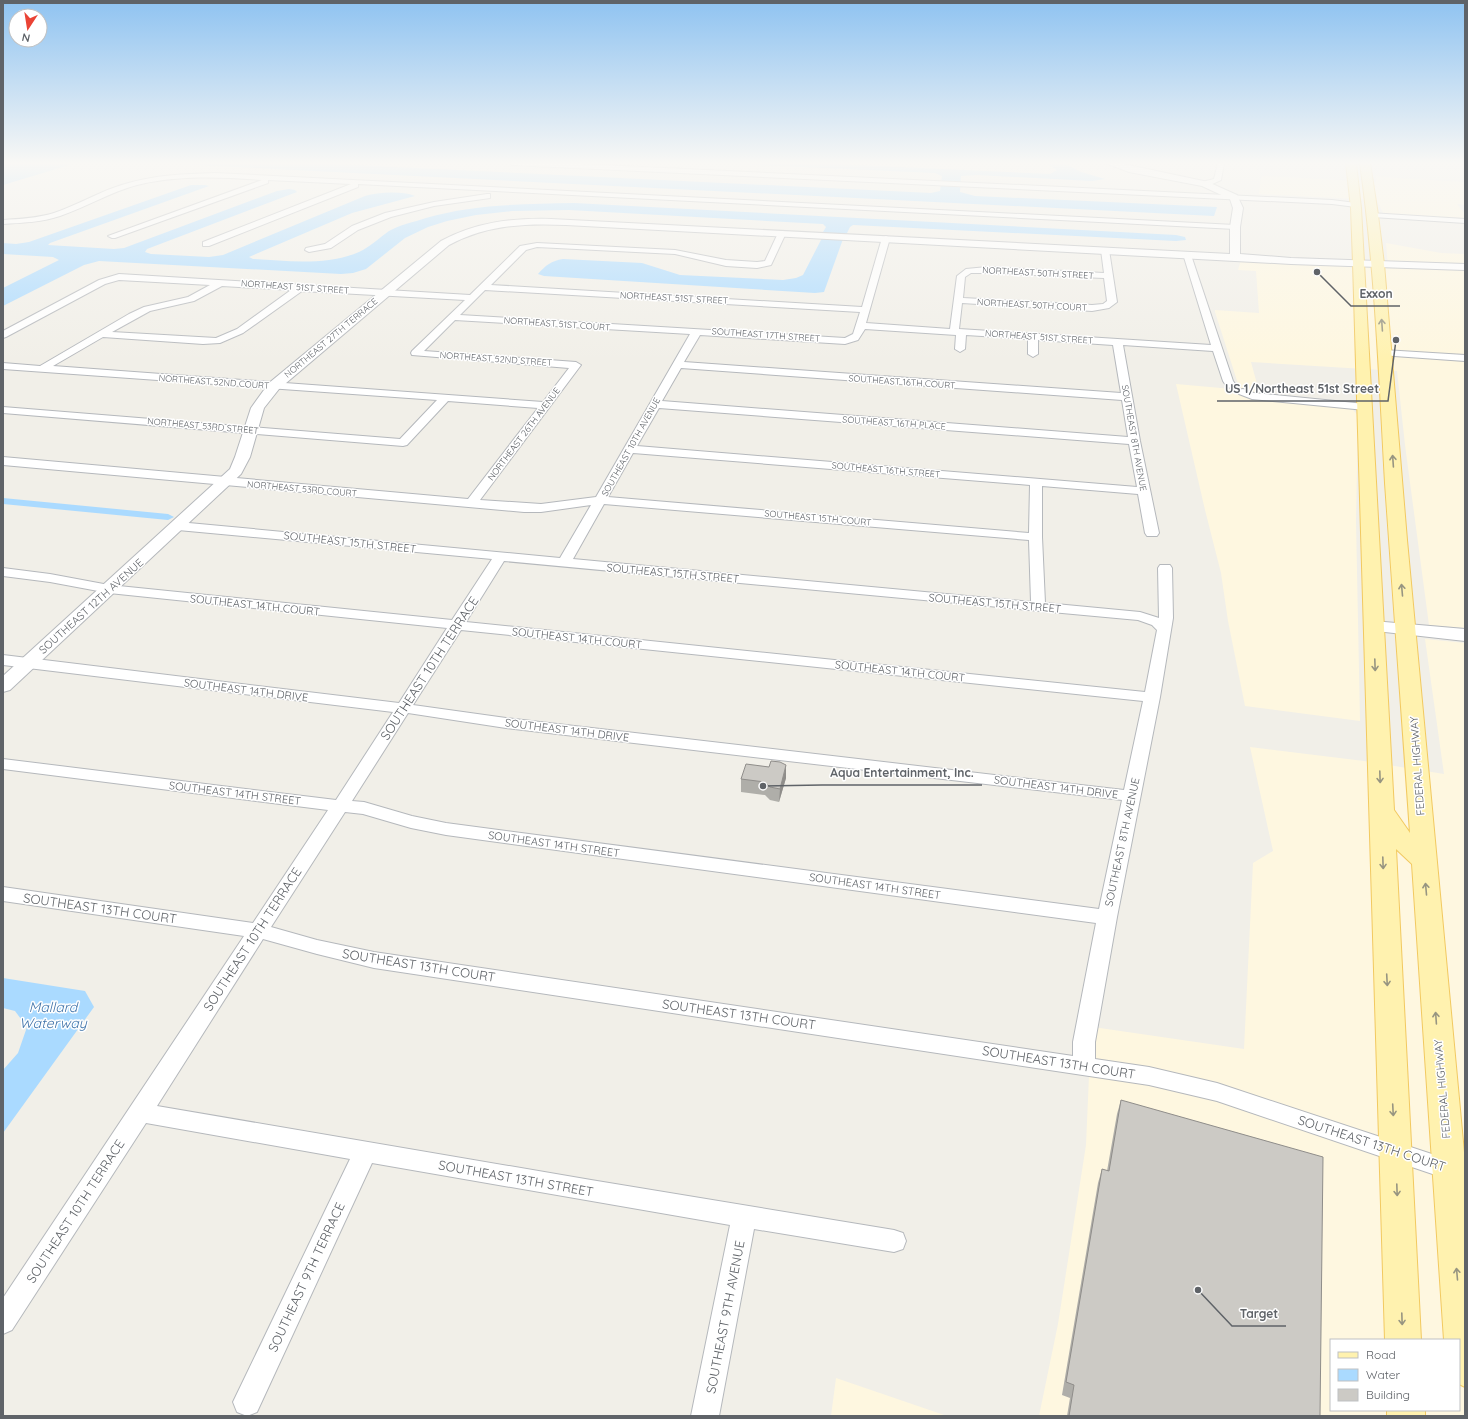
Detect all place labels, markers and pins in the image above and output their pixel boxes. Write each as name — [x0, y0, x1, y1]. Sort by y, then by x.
callout: Exxon — [1351, 282, 1400, 306]
callout: US 1/Northeast 51st Street — [1217, 377, 1388, 401]
callout: Aqua Entertainment, Inc. — [822, 761, 982, 785]
callout: Target — [1232, 1302, 1286, 1326]

